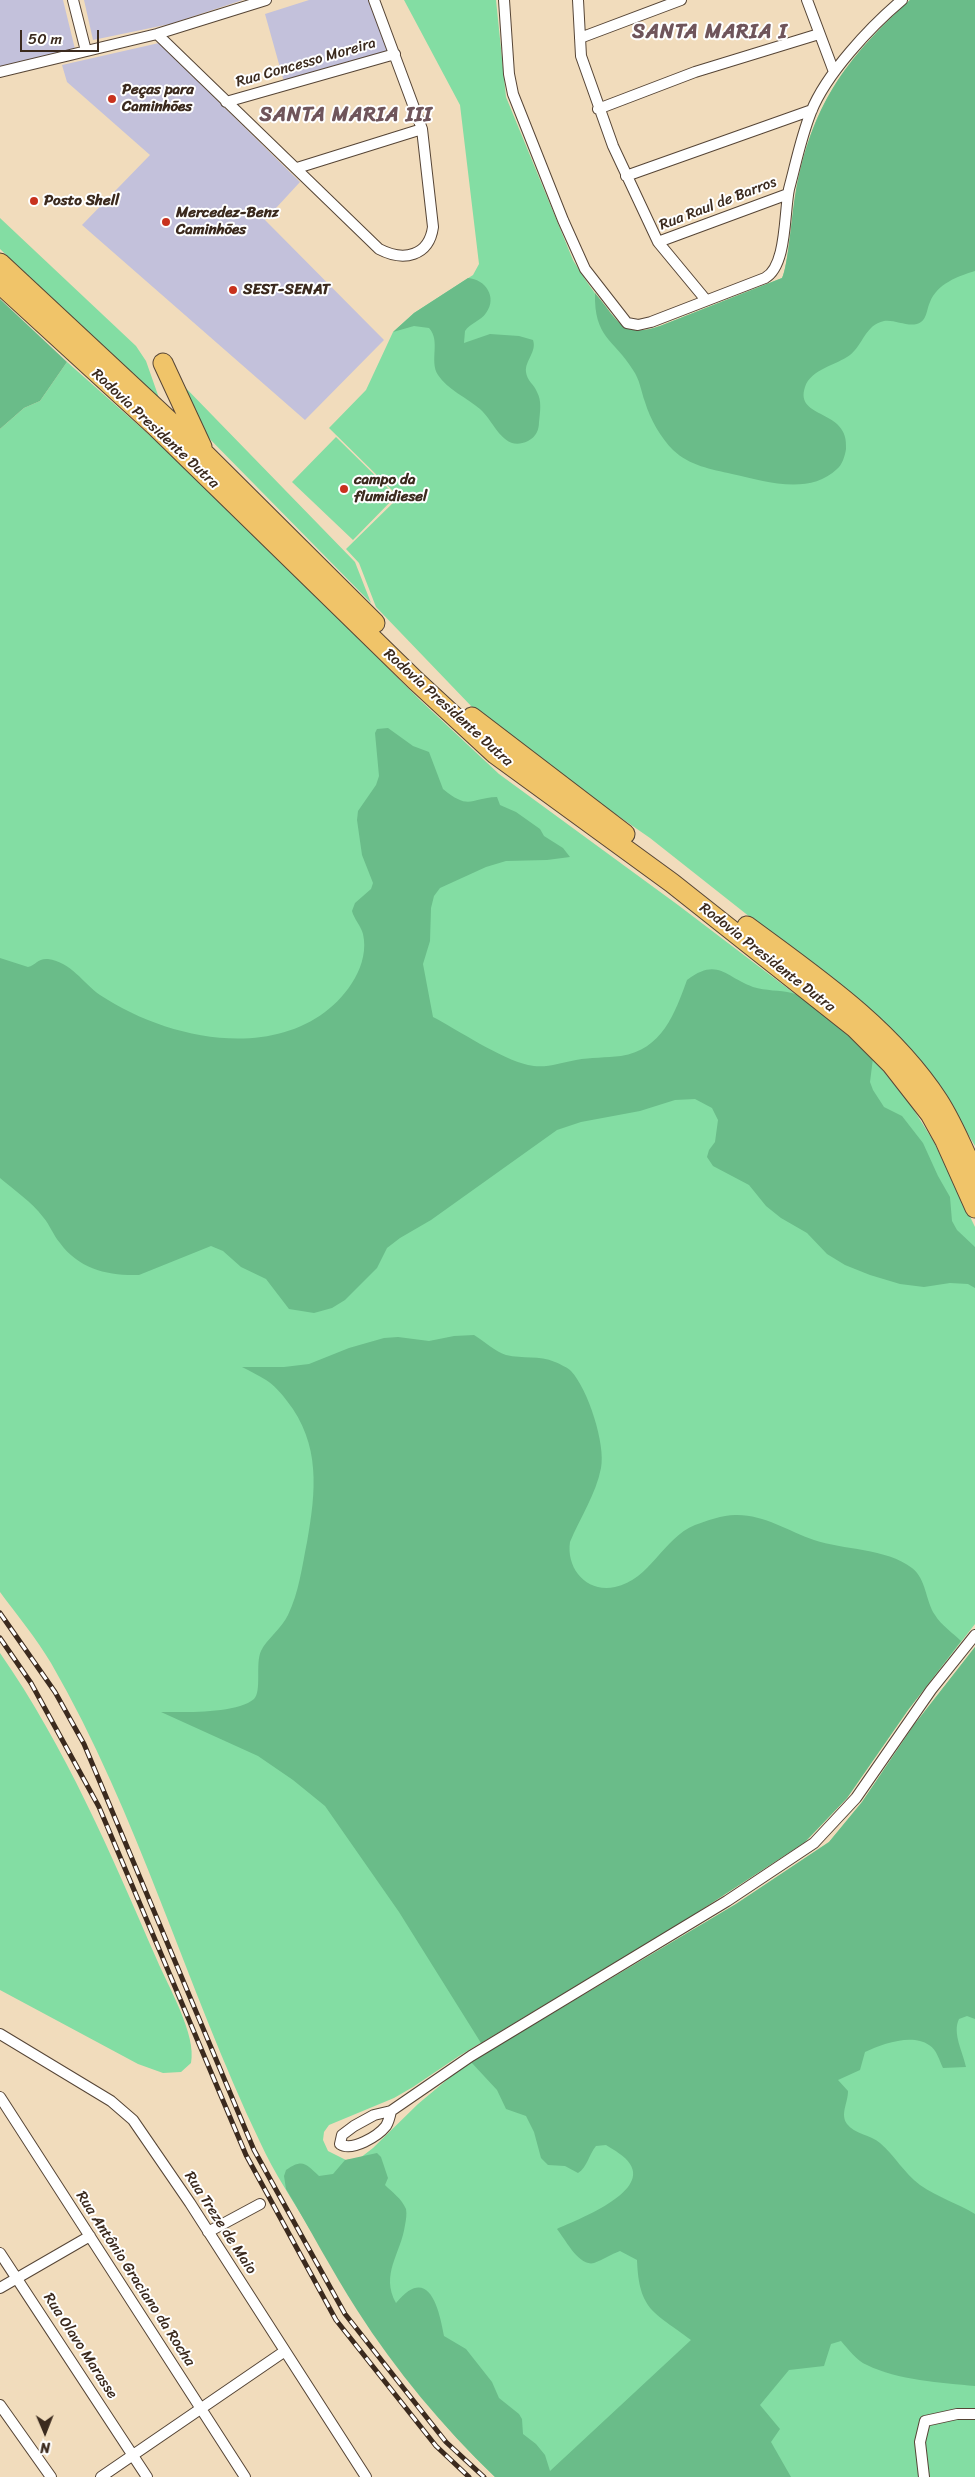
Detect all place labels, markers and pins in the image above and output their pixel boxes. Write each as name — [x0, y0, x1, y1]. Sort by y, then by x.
place label: Peças para Caminhões — [122, 81, 194, 116]
marker: Peças para Caminhões — [106, 93, 118, 105]
place label: Posto Shell — [44, 192, 119, 210]
marker: Posto Shell — [28, 195, 40, 207]
place label: Mercedez-Benz Caminhões — [176, 204, 279, 239]
marker: Mercedez-Benz Caminhões — [160, 216, 172, 228]
place label: SEST-SENAT — [243, 281, 330, 299]
marker: SEST-SENAT — [227, 284, 239, 296]
place label: campo da flumidiesel — [354, 471, 427, 506]
marker: campo da flumidiesel — [338, 483, 350, 495]

